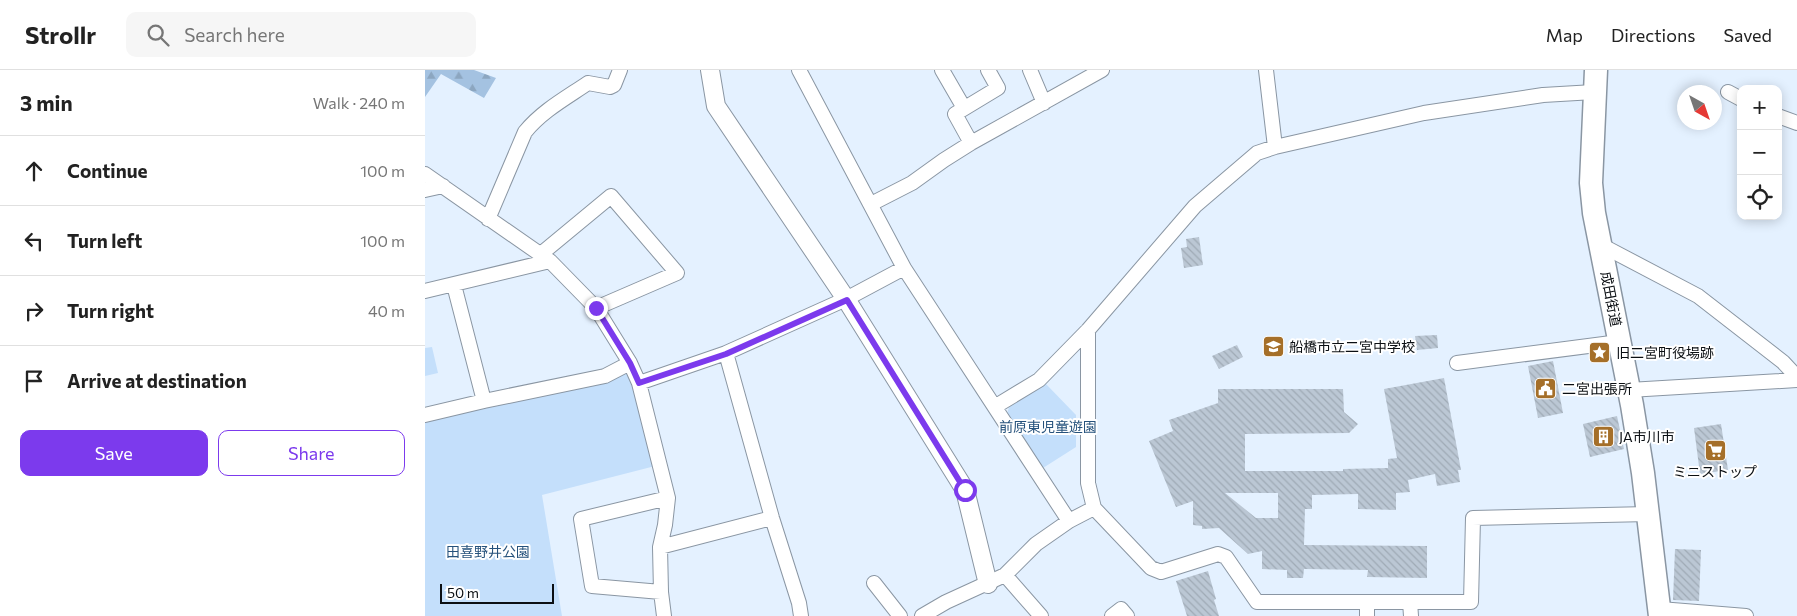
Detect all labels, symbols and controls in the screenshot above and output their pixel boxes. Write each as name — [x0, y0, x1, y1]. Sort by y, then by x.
search box — [126, 12, 476, 57]
text: Strollr — [25, 20, 96, 49]
icon: search — [144, 21, 172, 49]
text: Search here — [184, 23, 285, 46]
text: Map — [1546, 24, 1583, 46]
text: Directions — [1611, 24, 1695, 46]
text: Saved — [1723, 24, 1772, 46]
north arrow — [1677, 85, 1722, 130]
map controls — [1737, 85, 1782, 220]
button: + — [1737, 85, 1782, 130]
text: 3 min — [20, 90, 73, 115]
text: Walk · 240 m — [313, 93, 405, 112]
button: − — [1737, 130, 1782, 175]
icon: ahead — [20, 157, 48, 185]
text: Continue — [67, 159, 147, 182]
text: 100 m — [360, 161, 405, 180]
button: locate — [1737, 175, 1782, 220]
icon: left — [20, 227, 48, 255]
text: Turn left — [67, 229, 142, 252]
text: 100 m — [360, 231, 405, 250]
street label: 成田街道 — [1598, 270, 1625, 328]
icon: right — [20, 297, 48, 325]
route end — [585, 297, 608, 320]
text: Turn right — [67, 299, 154, 322]
text: 40 m — [368, 301, 405, 320]
school or university icon: 船橋市立二宮中学校 — [1261, 335, 1285, 359]
place label: 船橋市立二宮中学校 — [1289, 338, 1415, 355]
place icon: 旧二宮町役場跡 — [1588, 341, 1612, 365]
place label: 旧二宮町役場跡 — [1616, 344, 1714, 361]
icon: arrive — [20, 367, 48, 395]
text: Arrive at destination — [67, 369, 247, 392]
public building icon: 二宮出張所 — [1534, 377, 1558, 401]
place label: 二宮出張所 — [1562, 380, 1632, 397]
park label: 前原東児童遊園 — [999, 418, 1097, 435]
building icon: JA市川市 — [1591, 425, 1615, 449]
place label: JA市川市 — [1619, 428, 1675, 445]
button: Save — [20, 430, 208, 476]
button: Share — [218, 430, 405, 476]
supermarket icon: ミニストップ — [1703, 438, 1727, 462]
place label: ミニストップ — [1673, 463, 1757, 480]
route start — [954, 479, 977, 502]
park label: 田喜野井公園 — [446, 543, 530, 560]
scale bar — [440, 581, 554, 604]
text: 50 m — [447, 584, 479, 601]

